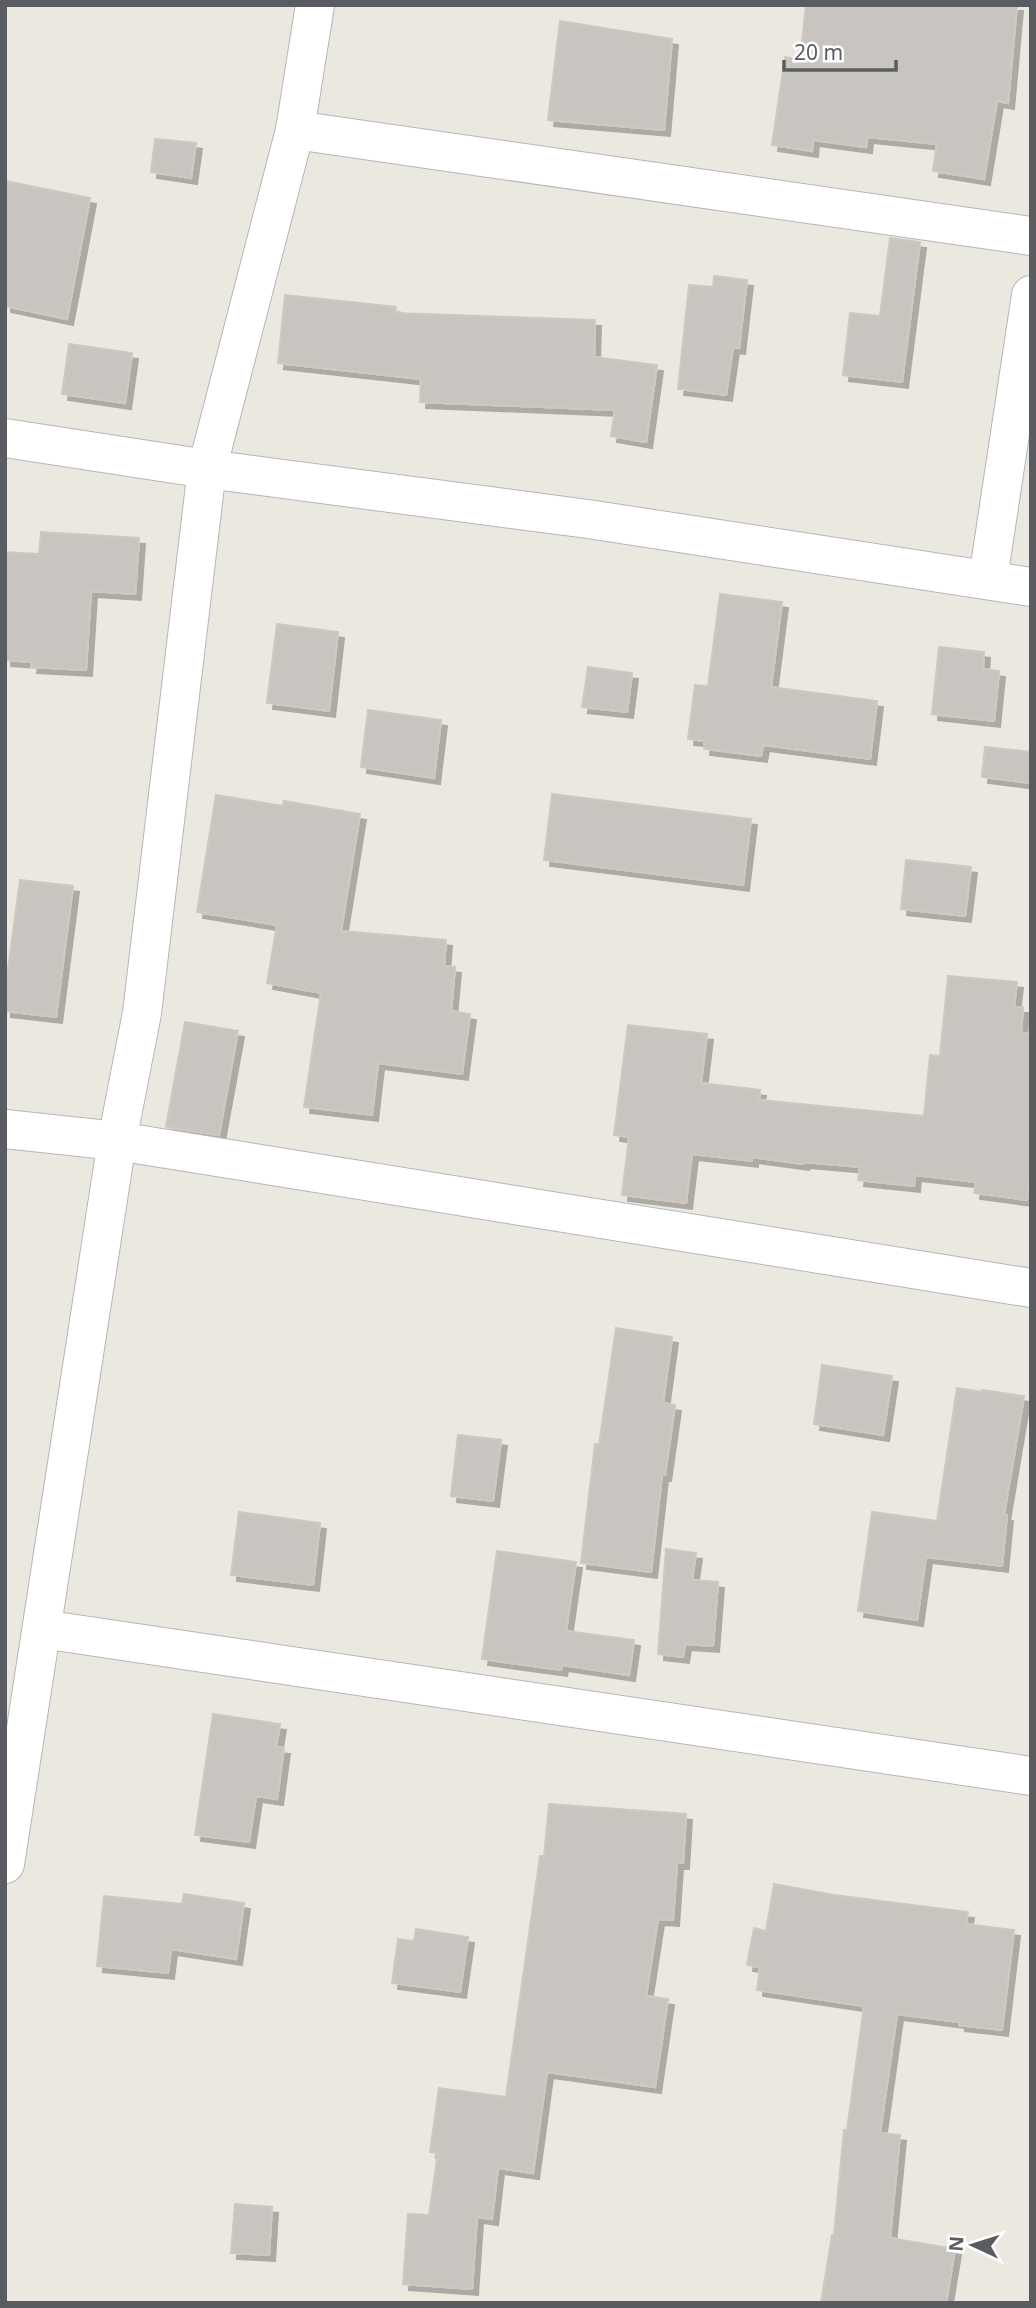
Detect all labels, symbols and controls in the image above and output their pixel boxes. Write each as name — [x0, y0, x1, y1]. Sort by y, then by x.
scale bar — [784, 28, 896, 72]
text: 20 m — [794, 38, 843, 66]
north arrow — [938, 2210, 1008, 2280]
text: N — [943, 2235, 970, 2252]

